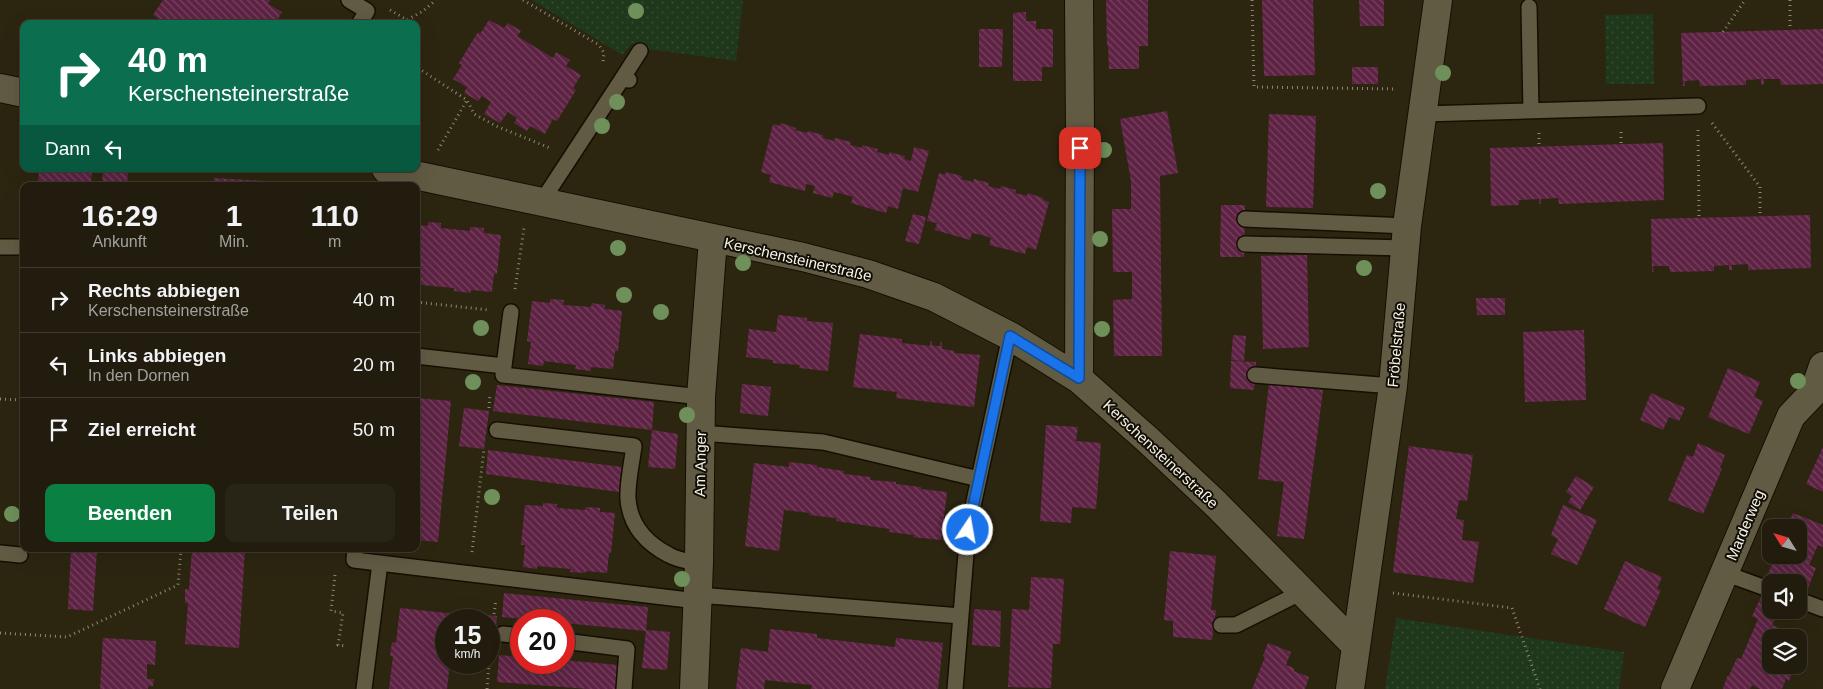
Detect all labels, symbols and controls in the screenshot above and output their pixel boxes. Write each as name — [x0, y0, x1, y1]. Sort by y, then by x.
icon: right — [45, 40, 110, 105]
text: 40 m — [128, 40, 208, 79]
text: Kerschensteinerstraße — [128, 81, 349, 106]
pin — [1059, 127, 1101, 169]
icon: arrive — [1066, 134, 1094, 162]
icon: left — [100, 135, 128, 163]
text: Dann — [45, 138, 90, 159]
text: 16:29 — [81, 199, 158, 232]
text: 1 — [226, 199, 243, 232]
text: 110 — [310, 199, 359, 232]
text: Ankunft — [92, 233, 147, 250]
text: Min. — [219, 233, 249, 250]
text: m — [328, 233, 341, 250]
street label: Kerschensteinerstraße — [723, 234, 873, 284]
text: Rechts abbiegen — [88, 280, 240, 301]
icon: right — [45, 286, 73, 314]
text: 40 m — [353, 289, 395, 310]
text: Kerschensteinerstraße — [88, 302, 249, 319]
street label: Fröbelstraße — [1384, 302, 1408, 388]
text: Links abbiegen — [88, 345, 226, 366]
icon: left — [45, 351, 73, 379]
text: 20 m — [353, 354, 395, 375]
text: In den Dornen — [88, 367, 189, 384]
street label: Kerschensteinerstraße — [1100, 396, 1222, 512]
icon: arrive — [45, 416, 73, 444]
text: Ziel erreicht — [88, 419, 196, 440]
text: 50 m — [353, 419, 395, 440]
street label: Am Anger — [691, 431, 709, 497]
button: Beenden — [45, 484, 215, 542]
button: Teilen — [225, 484, 395, 542]
street label: Marderweg — [1723, 487, 1767, 563]
position arrow — [941, 503, 993, 555]
north arrow — [1762, 519, 1808, 564]
map controls — [1762, 519, 1807, 674]
button: sound — [1762, 574, 1807, 619]
speed limit sign: 20 — [510, 609, 575, 674]
text: 15 — [454, 621, 481, 649]
button: layers — [1762, 629, 1807, 674]
text: km/h — [454, 647, 481, 661]

